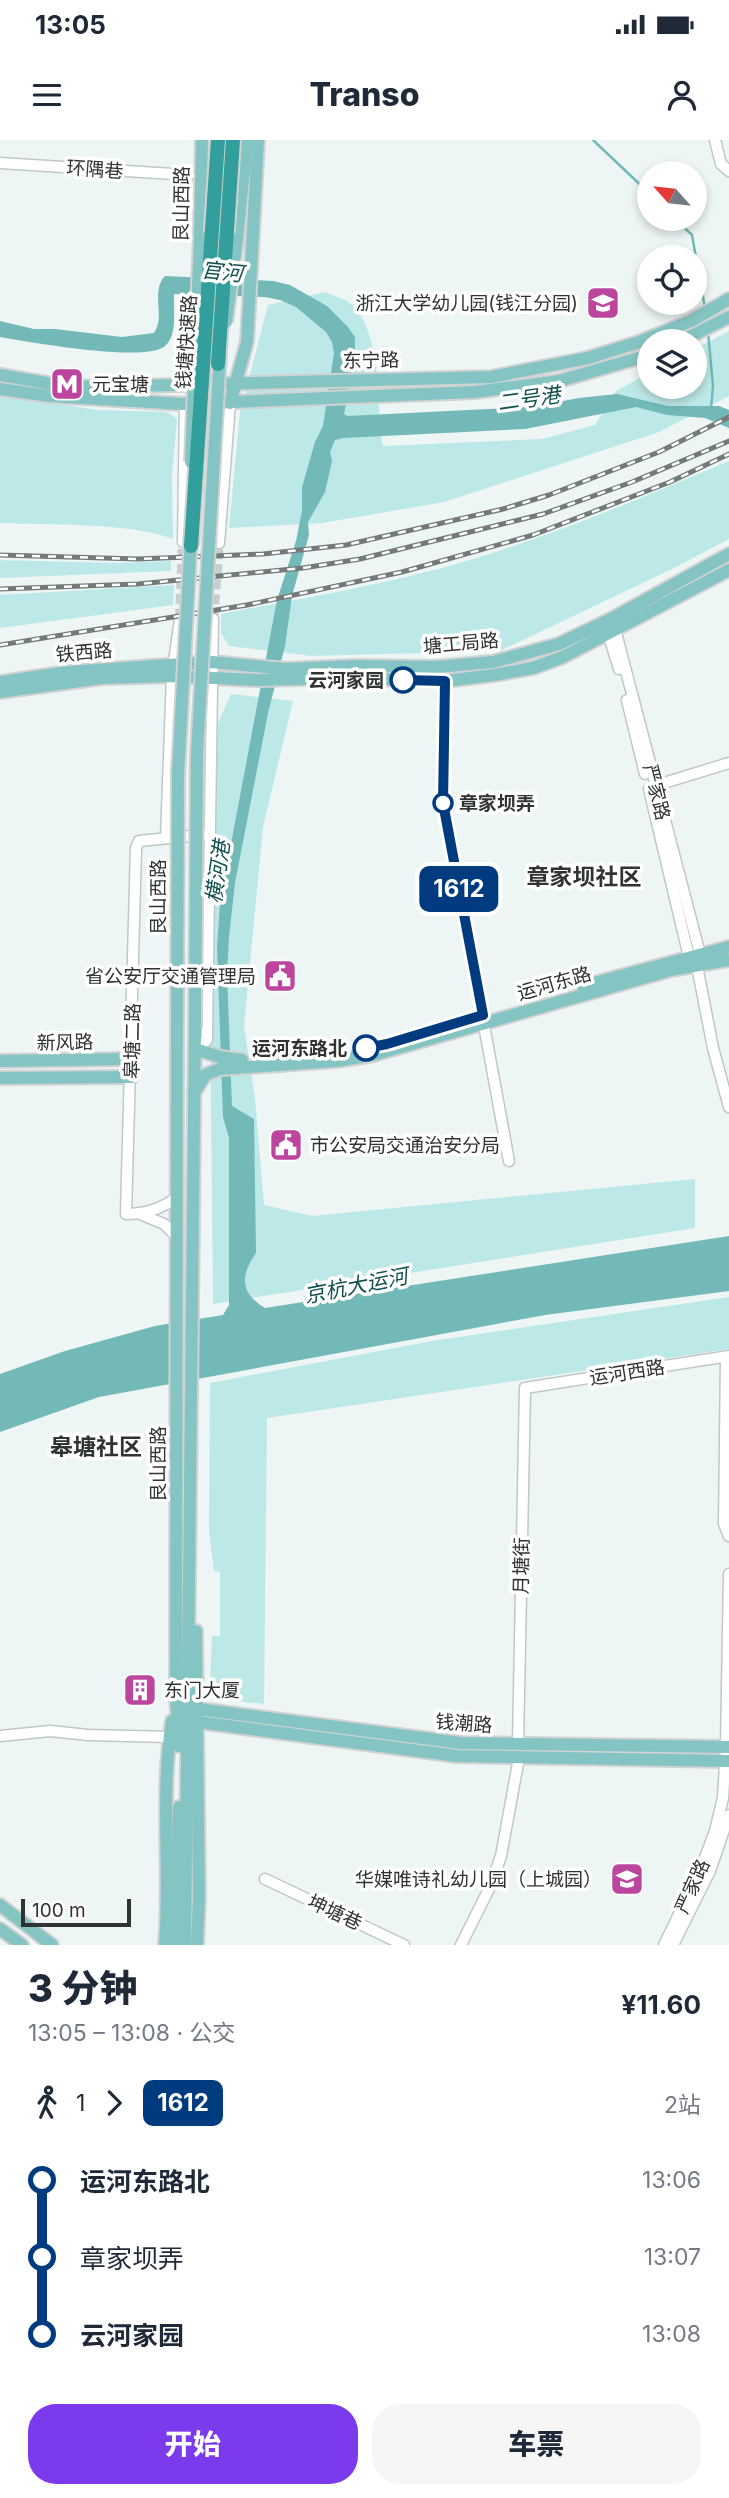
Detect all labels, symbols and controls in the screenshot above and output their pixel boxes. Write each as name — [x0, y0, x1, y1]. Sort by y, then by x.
text: 13:05 — [35, 9, 106, 40]
text: Transo — [310, 75, 419, 114]
icon: menu — [28, 76, 66, 114]
icon: person — [663, 76, 701, 114]
street label: 环隅巷 — [66, 156, 124, 183]
north arrow — [637, 161, 707, 231]
map controls — [637, 161, 707, 399]
street label: 艮山西路 — [169, 166, 194, 242]
button: locate — [637, 245, 707, 315]
water label: 官河 — [200, 257, 248, 287]
school or university icon: 浙江大学幼儿园(钱江分园) — [584, 284, 622, 322]
place label: 浙江大学幼儿园(钱江分园) — [355, 292, 578, 315]
street label: 钱塘快速路 — [172, 294, 201, 390]
button: layers — [637, 329, 707, 399]
street label: 东宁路 — [342, 349, 400, 372]
metro station icon: 元宝塘 — [48, 365, 86, 403]
place label: 元宝塘 — [92, 373, 149, 396]
water label: 二号港 — [496, 381, 565, 415]
street label: 塘工局路 — [422, 629, 500, 658]
street label: 铁西路 — [55, 639, 113, 666]
marker: 云河家园 — [390, 667, 416, 693]
place label: 云河家园 — [308, 669, 384, 692]
street label: 严家路 — [638, 762, 675, 823]
place label: 章家坝弄 — [459, 792, 535, 815]
marker: 章家坝弄 — [433, 793, 453, 813]
water label: 横河港 — [201, 836, 235, 905]
street label: 艮山西路 — [147, 859, 170, 935]
district label: 章家坝社区 — [527, 863, 642, 891]
line badge: 1612 — [410, 866, 508, 912]
text: 1612 — [433, 874, 485, 903]
public building icon: 省公安厅交通管理局 — [261, 957, 299, 995]
street label: 运河东路 — [514, 962, 594, 1005]
place label: 省公安厅交通管理局 — [85, 965, 256, 988]
street label: 皋塘二路 — [120, 1003, 145, 1079]
street label: 新风路 — [36, 1031, 94, 1054]
marker: 运河东路北 — [353, 1035, 379, 1061]
place label: 运河东路北 — [252, 1037, 347, 1060]
public building icon: 市公安局交通治安分局 — [267, 1126, 305, 1164]
place label: 市公安局交通治安分局 — [310, 1134, 500, 1157]
water label: 京杭大运河 — [302, 1262, 414, 1308]
street label: 运河西路 — [588, 1355, 666, 1390]
street label: 艮山西路 — [147, 1426, 170, 1502]
district label: 皋塘社区 — [50, 1433, 142, 1461]
street label: 月塘街 — [510, 1537, 533, 1595]
building icon: 东门大厦 — [121, 1671, 159, 1709]
place label: 东门大厦 — [164, 1679, 240, 1702]
street label: 钱潮路 — [435, 1710, 493, 1737]
street label: 严家路 — [670, 1855, 715, 1917]
school or university icon: 华媒唯诗礼幼儿园（上城园） — [608, 1860, 646, 1898]
place label: 华媒唯诗礼幼儿园（上城园） — [355, 1868, 602, 1891]
street label: 坤塘巷 — [304, 1890, 365, 1935]
scale bar — [21, 1896, 131, 1928]
text: 100 m — [32, 1899, 86, 1922]
text: 3 分钟 — [28, 1965, 137, 2011]
text: ¥11.60 — [621, 1989, 701, 2020]
text: 13:05 – 13:08 · 公交 — [28, 2019, 236, 2047]
icon: walk — [28, 2084, 66, 2122]
icon: forward — [95, 2084, 133, 2122]
text: 1612 — [157, 2088, 209, 2117]
text: 1 — [76, 2089, 85, 2117]
text: 2站 — [664, 2091, 701, 2119]
text: 运河东路北 — [80, 2166, 210, 2197]
text: 13:06 — [642, 2166, 701, 2194]
text: 章家坝弄 — [80, 2243, 184, 2274]
text: 13:07 — [644, 2243, 701, 2271]
text: 云河家园 — [80, 2320, 184, 2351]
text: 13:08 — [642, 2320, 701, 2348]
button: 开始 — [28, 2404, 358, 2484]
button: 车票 — [372, 2404, 701, 2484]

